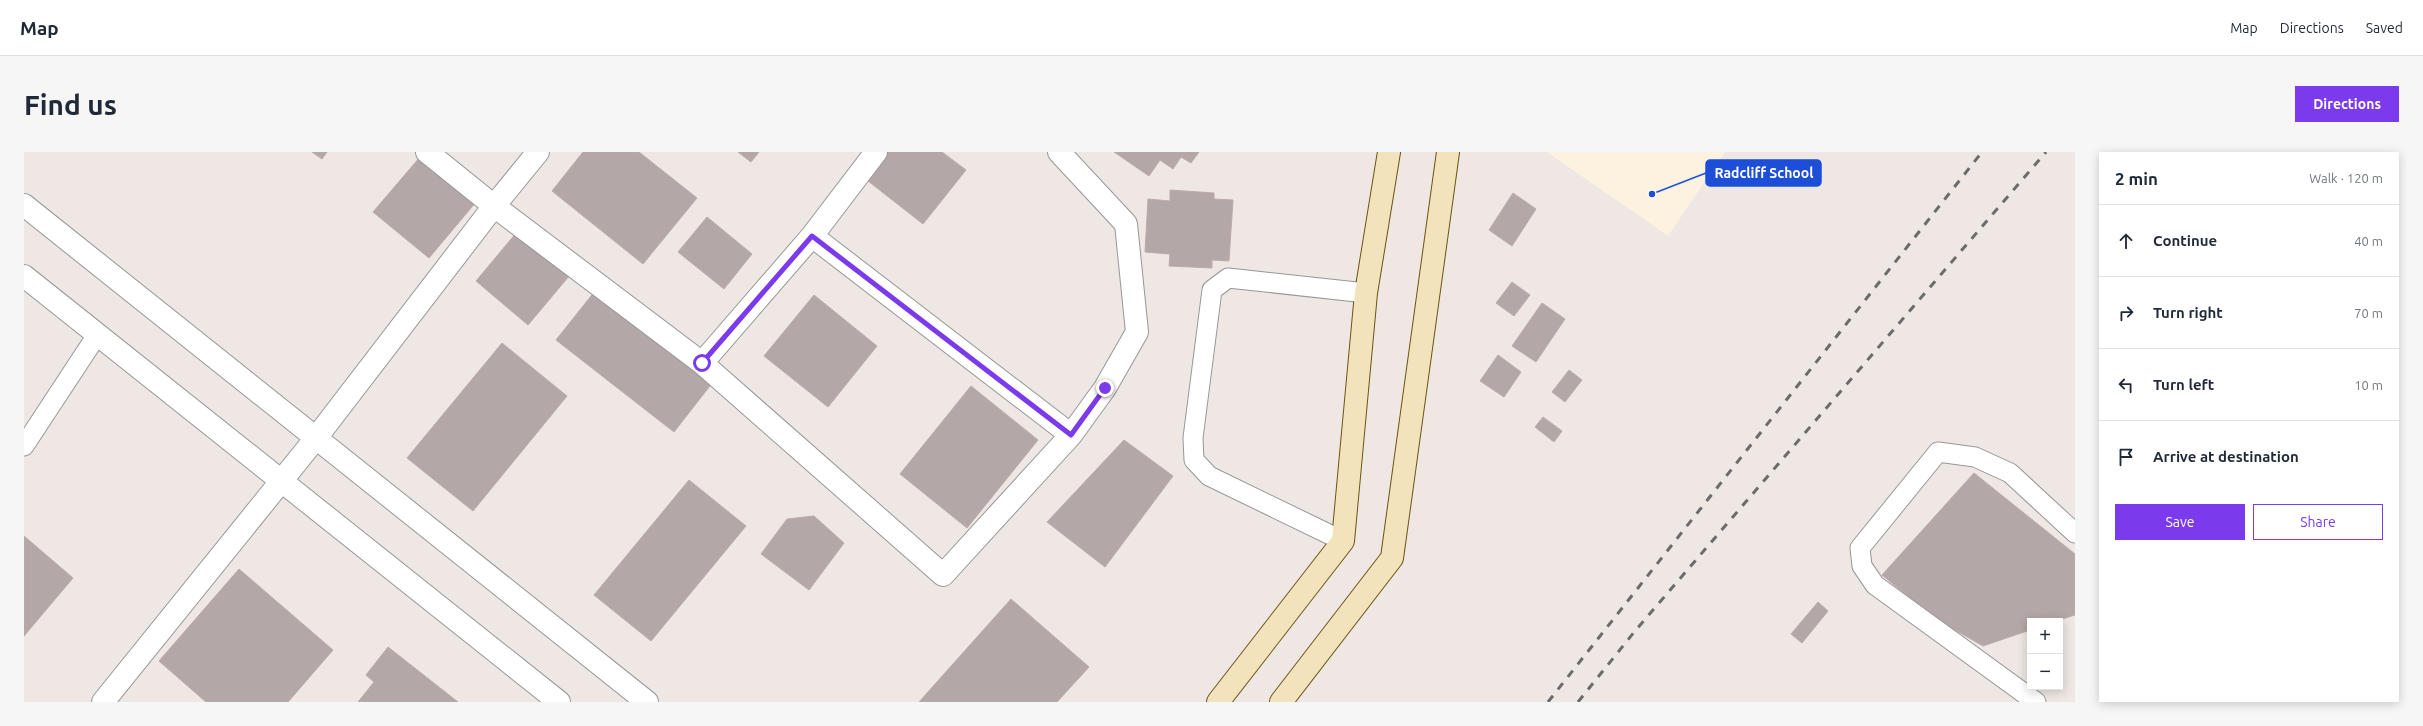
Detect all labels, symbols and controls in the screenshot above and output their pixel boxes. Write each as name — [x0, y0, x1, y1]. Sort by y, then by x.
text: Map — [20, 17, 59, 39]
text: Map — [2230, 20, 2258, 36]
text: Directions — [2280, 20, 2344, 36]
text: Saved — [2366, 20, 2403, 36]
button: Directions — [2295, 86, 2399, 122]
text: Find us — [24, 89, 117, 120]
callout: Radcliff School — [1706, 160, 1821, 186]
text: Radcliff School — [1715, 165, 1813, 181]
text: 2 min — [2115, 169, 2158, 188]
text: Walk · 120 m — [2309, 171, 2383, 185]
icon: ahead — [2115, 230, 2137, 252]
text: Continue — [2153, 232, 2217, 249]
text: 40 m — [2354, 234, 2383, 248]
icon: right — [2115, 302, 2137, 324]
text: Turn right — [2153, 304, 2223, 321]
text: 70 m — [2354, 306, 2383, 320]
route start — [693, 354, 711, 372]
icon: left — [2115, 374, 2137, 396]
text: Turn left — [2153, 376, 2214, 393]
text: 10 m — [2354, 378, 2383, 392]
route end — [1096, 379, 1114, 397]
icon: arrive — [2115, 446, 2137, 468]
text: Arrive at destination — [2153, 448, 2299, 465]
button: Save — [2115, 504, 2245, 540]
button: Share — [2253, 504, 2383, 540]
map controls — [2027, 618, 2063, 690]
button: + — [2027, 618, 2063, 654]
button: − — [2027, 654, 2063, 690]

